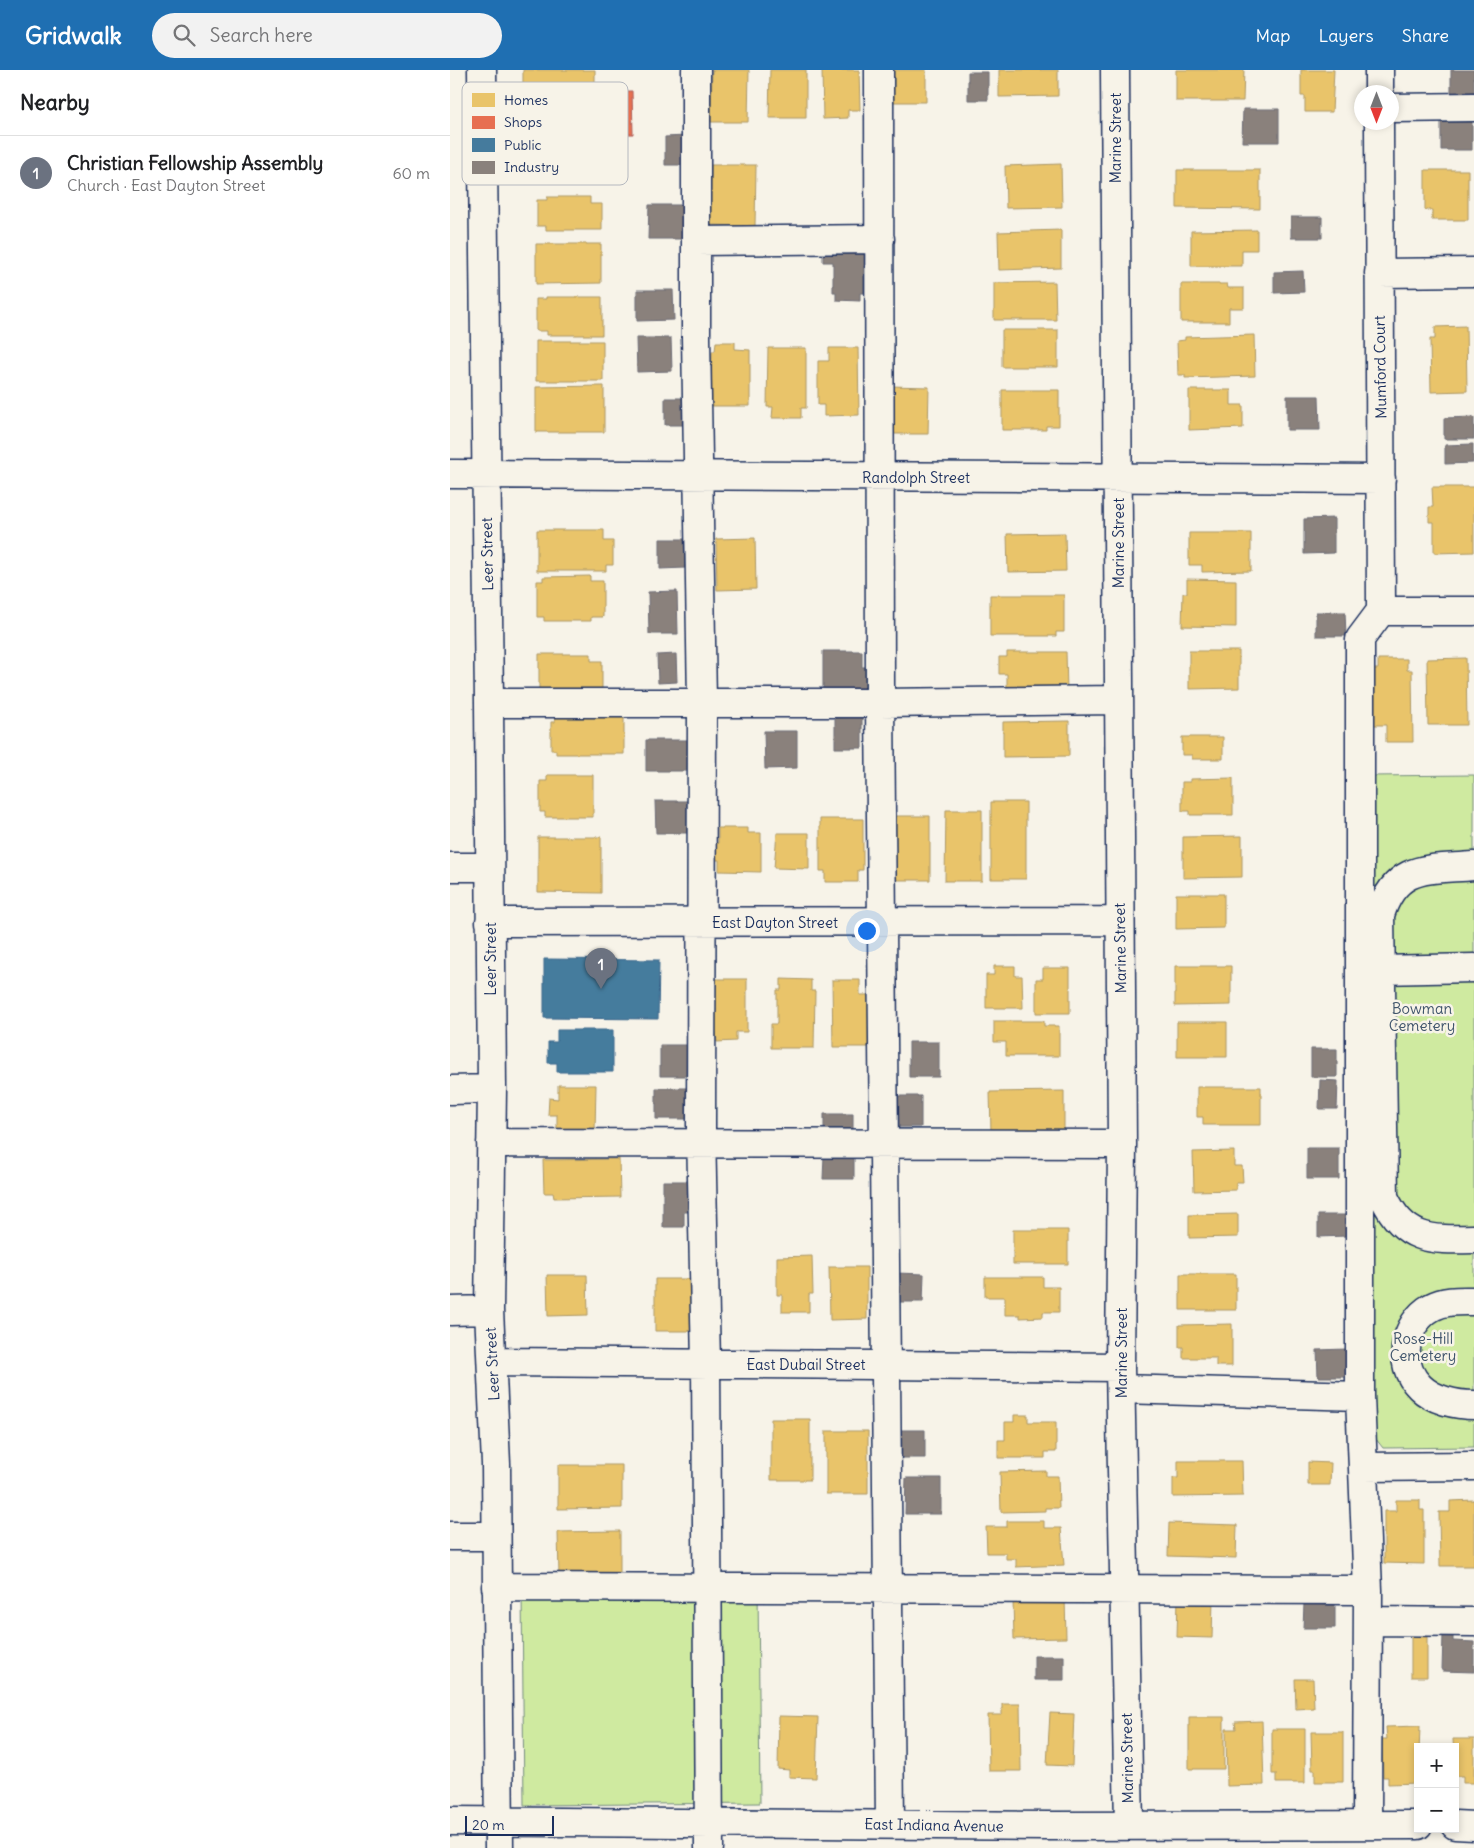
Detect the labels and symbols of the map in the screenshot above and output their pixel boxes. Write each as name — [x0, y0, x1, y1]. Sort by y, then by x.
legend — [462, 82, 628, 185]
north arrow — [1354, 85, 1399, 130]
text: Homes — [504, 91, 548, 109]
street label: Marine Street — [1106, 93, 1125, 183]
text: Shops — [504, 113, 542, 131]
text: Public — [504, 136, 542, 154]
text: Industry — [504, 158, 559, 176]
street label: Mumford Court — [1370, 315, 1390, 419]
street label: Randolph Street — [862, 468, 970, 487]
street label: Marine Street — [1109, 498, 1128, 588]
street label: Leer Street — [477, 517, 497, 591]
street label: Marine Street — [1110, 903, 1130, 993]
street label: East Dayton Street — [712, 913, 838, 932]
your location — [854, 918, 880, 944]
street label: Leer Street — [481, 922, 500, 996]
pin: 1 — [585, 948, 617, 989]
park label: Bowman Cemetery — [1389, 999, 1455, 1035]
street label: Marine Street — [1112, 1308, 1131, 1398]
street label: Leer Street — [481, 1327, 503, 1401]
park label: Rose-Hill Cemetery — [1390, 1329, 1456, 1365]
street label: East Dubail Street — [746, 1355, 866, 1374]
street label: Marine Street — [1117, 1713, 1137, 1803]
scale bar — [465, 1813, 554, 1836]
street label: East Indiana Avenue — [864, 1814, 1004, 1836]

